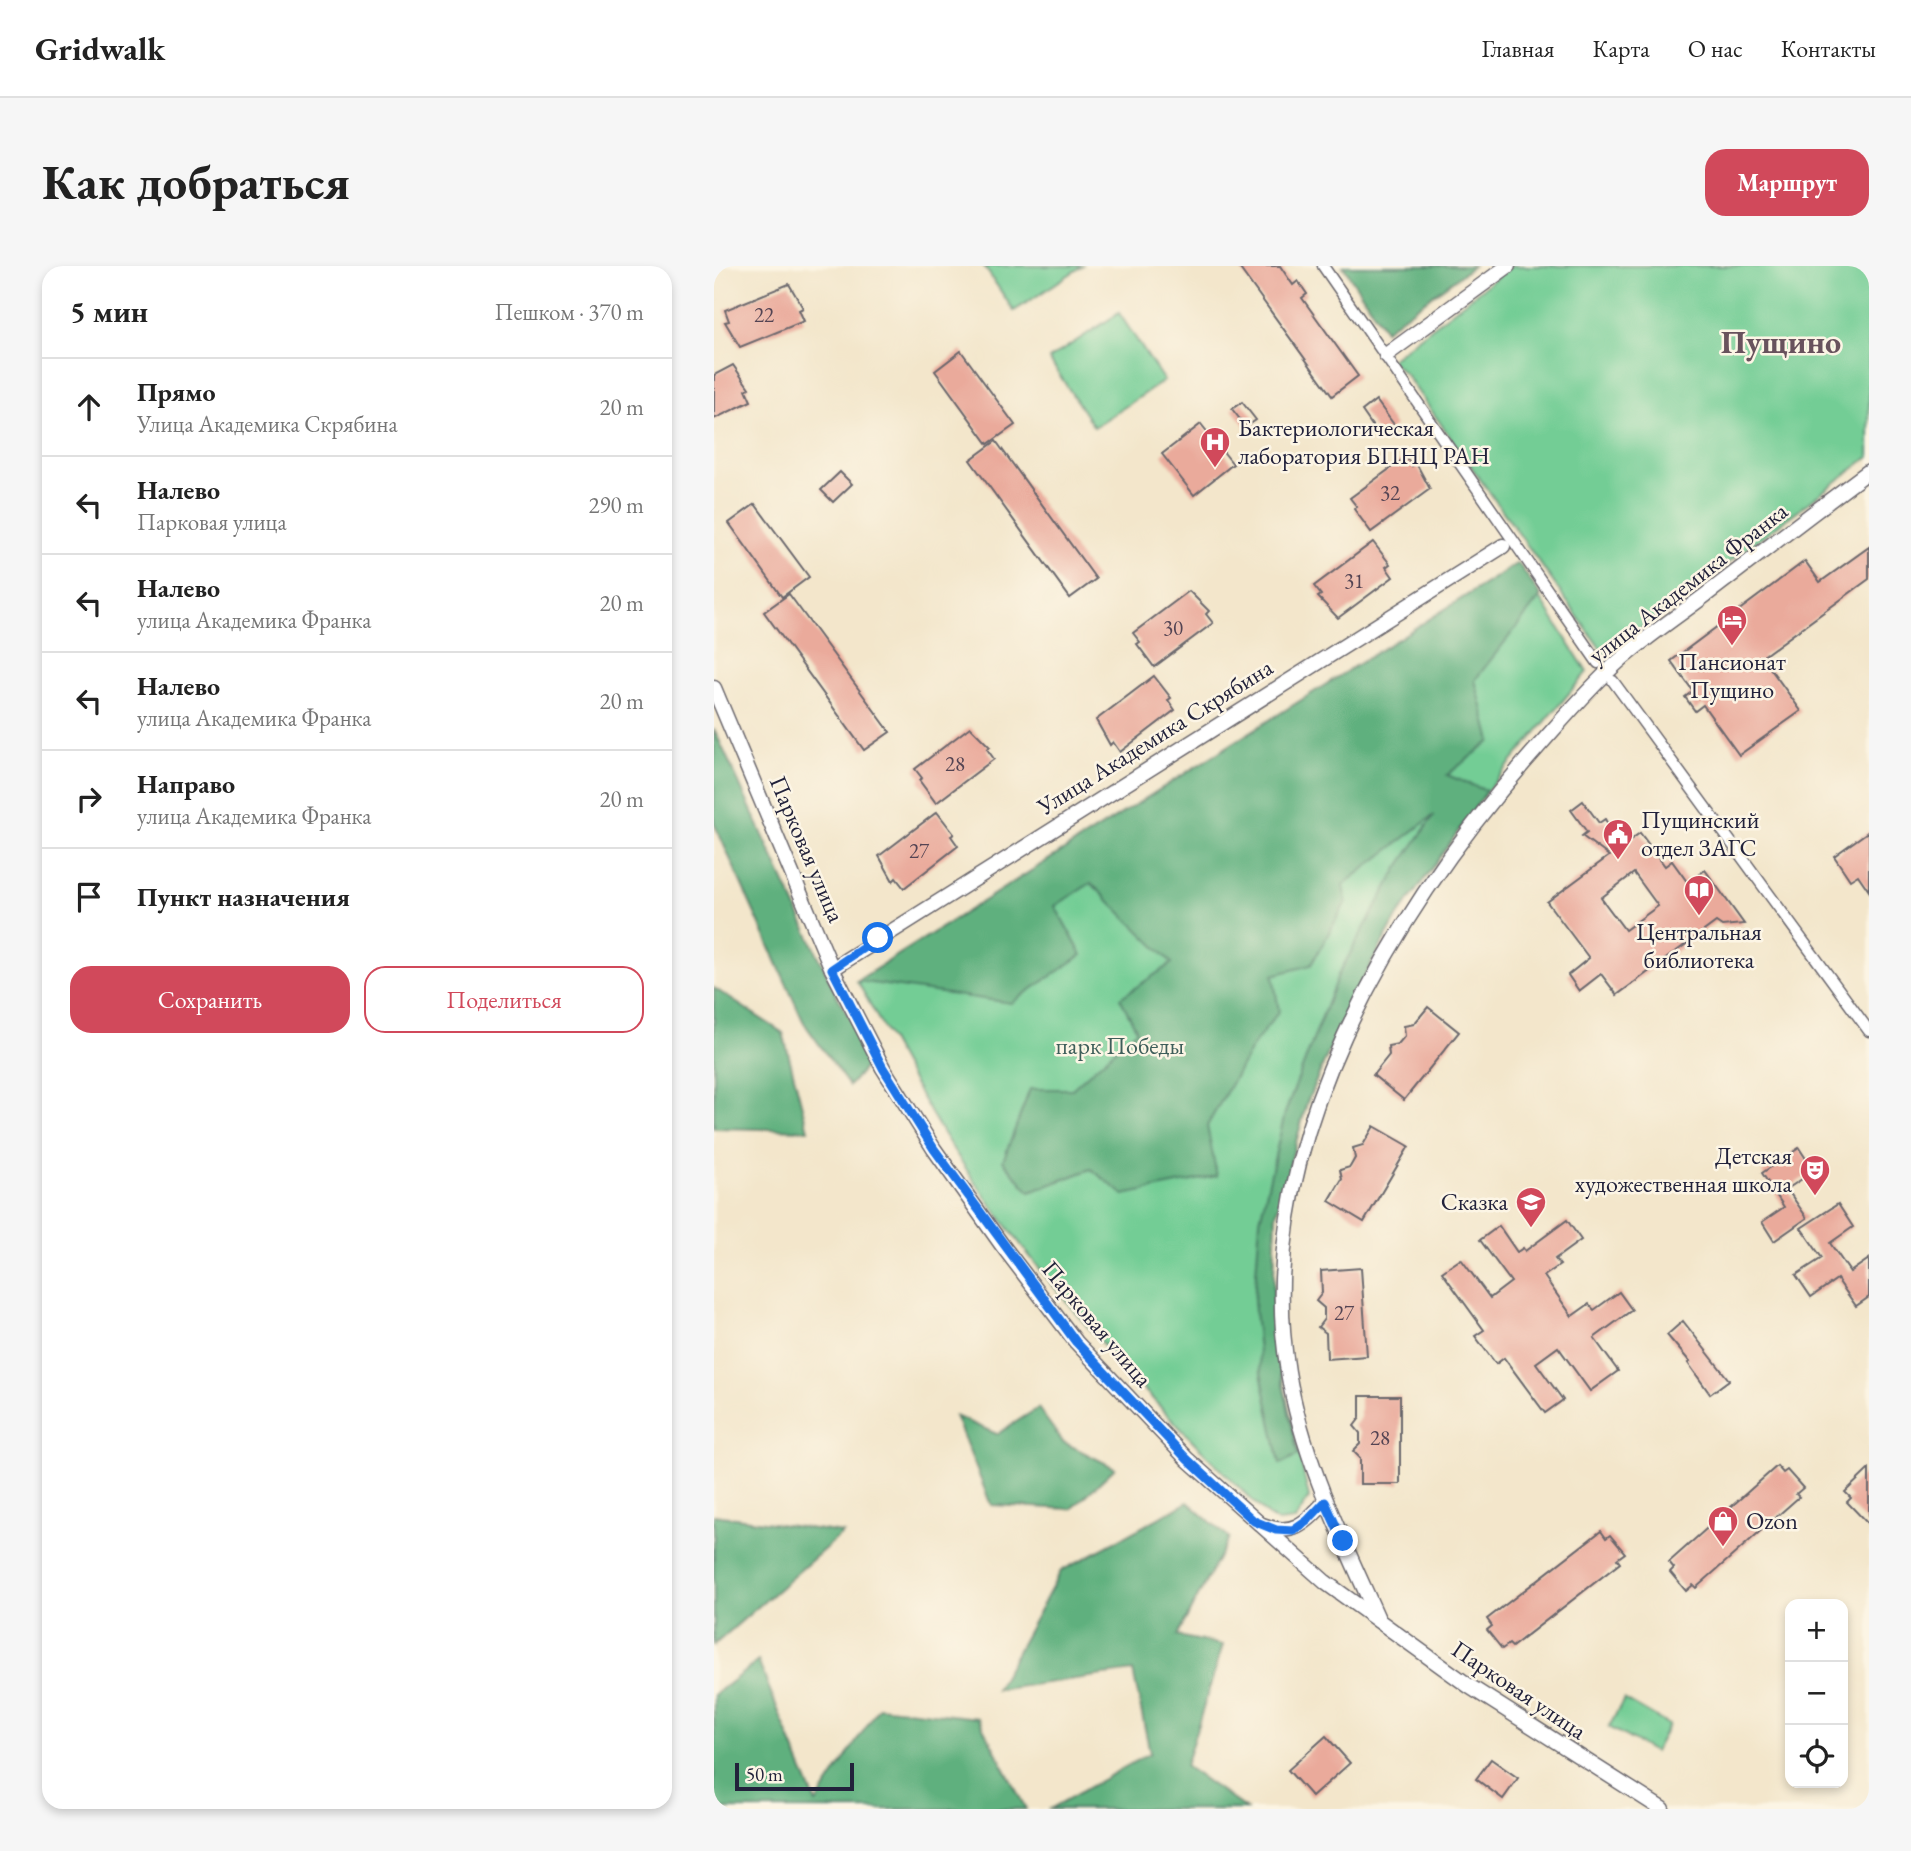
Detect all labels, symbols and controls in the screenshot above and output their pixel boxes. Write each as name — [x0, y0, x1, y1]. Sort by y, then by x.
text: Gridwalk — [35, 27, 165, 70]
text: Главная — [1481, 33, 1555, 64]
text: Карта — [1593, 33, 1650, 64]
text: О нас — [1688, 33, 1743, 64]
text: Контакты — [1781, 33, 1876, 64]
button: Маршрут — [1705, 149, 1869, 216]
text: Как добраться — [42, 150, 350, 214]
text: 5 мин — [70, 292, 148, 331]
text: Пешком · 370 m — [495, 297, 644, 327]
house number: 22 — [754, 301, 774, 328]
district label: Пущино — [1721, 321, 1841, 363]
text: Прямо — [137, 375, 216, 409]
icon: ahead — [70, 388, 108, 426]
text: 20 m — [599, 392, 644, 422]
text: Улица Академика Скрябина — [137, 409, 398, 439]
place label: Бактериологическая лаборатория БПНЦ РАН — [1238, 412, 1490, 471]
hospital icon: Бактериологическая лаборатория БПНЦ РАН — [1198, 425, 1232, 469]
text: Налево — [137, 473, 220, 507]
house number: 32 — [1380, 479, 1400, 506]
icon: left — [70, 486, 108, 524]
text: 290 m — [588, 490, 644, 520]
street label: улица Академика Франка — [1582, 495, 1794, 670]
text: Парковая улица — [137, 507, 287, 537]
house number: 31 — [1344, 567, 1364, 594]
text: Налево — [137, 571, 220, 605]
icon: left — [70, 584, 108, 622]
text: 20 m — [599, 588, 644, 618]
hotel icon: Пансионат Пущино — [1715, 603, 1749, 647]
text: улица Академика Франка — [137, 605, 371, 635]
house number: 30 — [1163, 614, 1183, 641]
place label: Пансионат Пущино — [1678, 646, 1786, 705]
street label: Улица Академика Скрябина — [1030, 651, 1279, 822]
text: Налево — [137, 669, 220, 703]
icon: left — [70, 682, 108, 720]
text: 20 m — [599, 686, 644, 716]
text: улица Академика Франка — [137, 703, 371, 733]
house number: 28 — [945, 750, 965, 777]
text: Направо — [137, 767, 235, 801]
street label: Парковая улица — [763, 771, 852, 927]
icon: right — [70, 780, 108, 818]
text: 20 m — [599, 784, 644, 814]
text: улица Академика Франка — [137, 801, 371, 831]
place label: Пущинский отдел ЗАГС — [1641, 804, 1760, 863]
public building icon: Пущинский отдел ЗАГС — [1601, 817, 1635, 861]
house number: 27 — [909, 837, 930, 864]
library icon: Центральная библиотека — [1682, 873, 1716, 917]
icon: arrive — [70, 878, 108, 916]
text: Пункт назначения — [137, 880, 350, 914]
place label: Центральная библиотека — [1636, 916, 1762, 975]
route start — [862, 922, 893, 953]
button: Сохранить — [70, 966, 350, 1033]
button: Поделиться — [364, 966, 644, 1033]
park label: парк Победы — [1056, 1030, 1185, 1061]
place label: Детская художественная школа — [1575, 1140, 1792, 1199]
theatre icon: Детская художественная школа — [1798, 1153, 1832, 1197]
school or university icon: Сказка — [1514, 1185, 1548, 1229]
place label: Сказка — [1441, 1186, 1508, 1217]
street label: Парковая улица — [1035, 1254, 1160, 1394]
house number: 27 — [1334, 1299, 1355, 1326]
house number: 28 — [1370, 1424, 1390, 1451]
shop icon: Ozon — [1706, 1504, 1740, 1548]
place label: Ozon — [1746, 1505, 1798, 1536]
route end — [1327, 1525, 1358, 1556]
map controls — [1785, 1599, 1848, 1788]
button: + — [1785, 1599, 1848, 1662]
street label: Парковая улица — [1446, 1633, 1593, 1746]
button: − — [1785, 1662, 1848, 1725]
button: locate — [1785, 1725, 1848, 1788]
scale bar — [735, 1760, 854, 1792]
text: 50 m — [746, 1762, 783, 1787]

